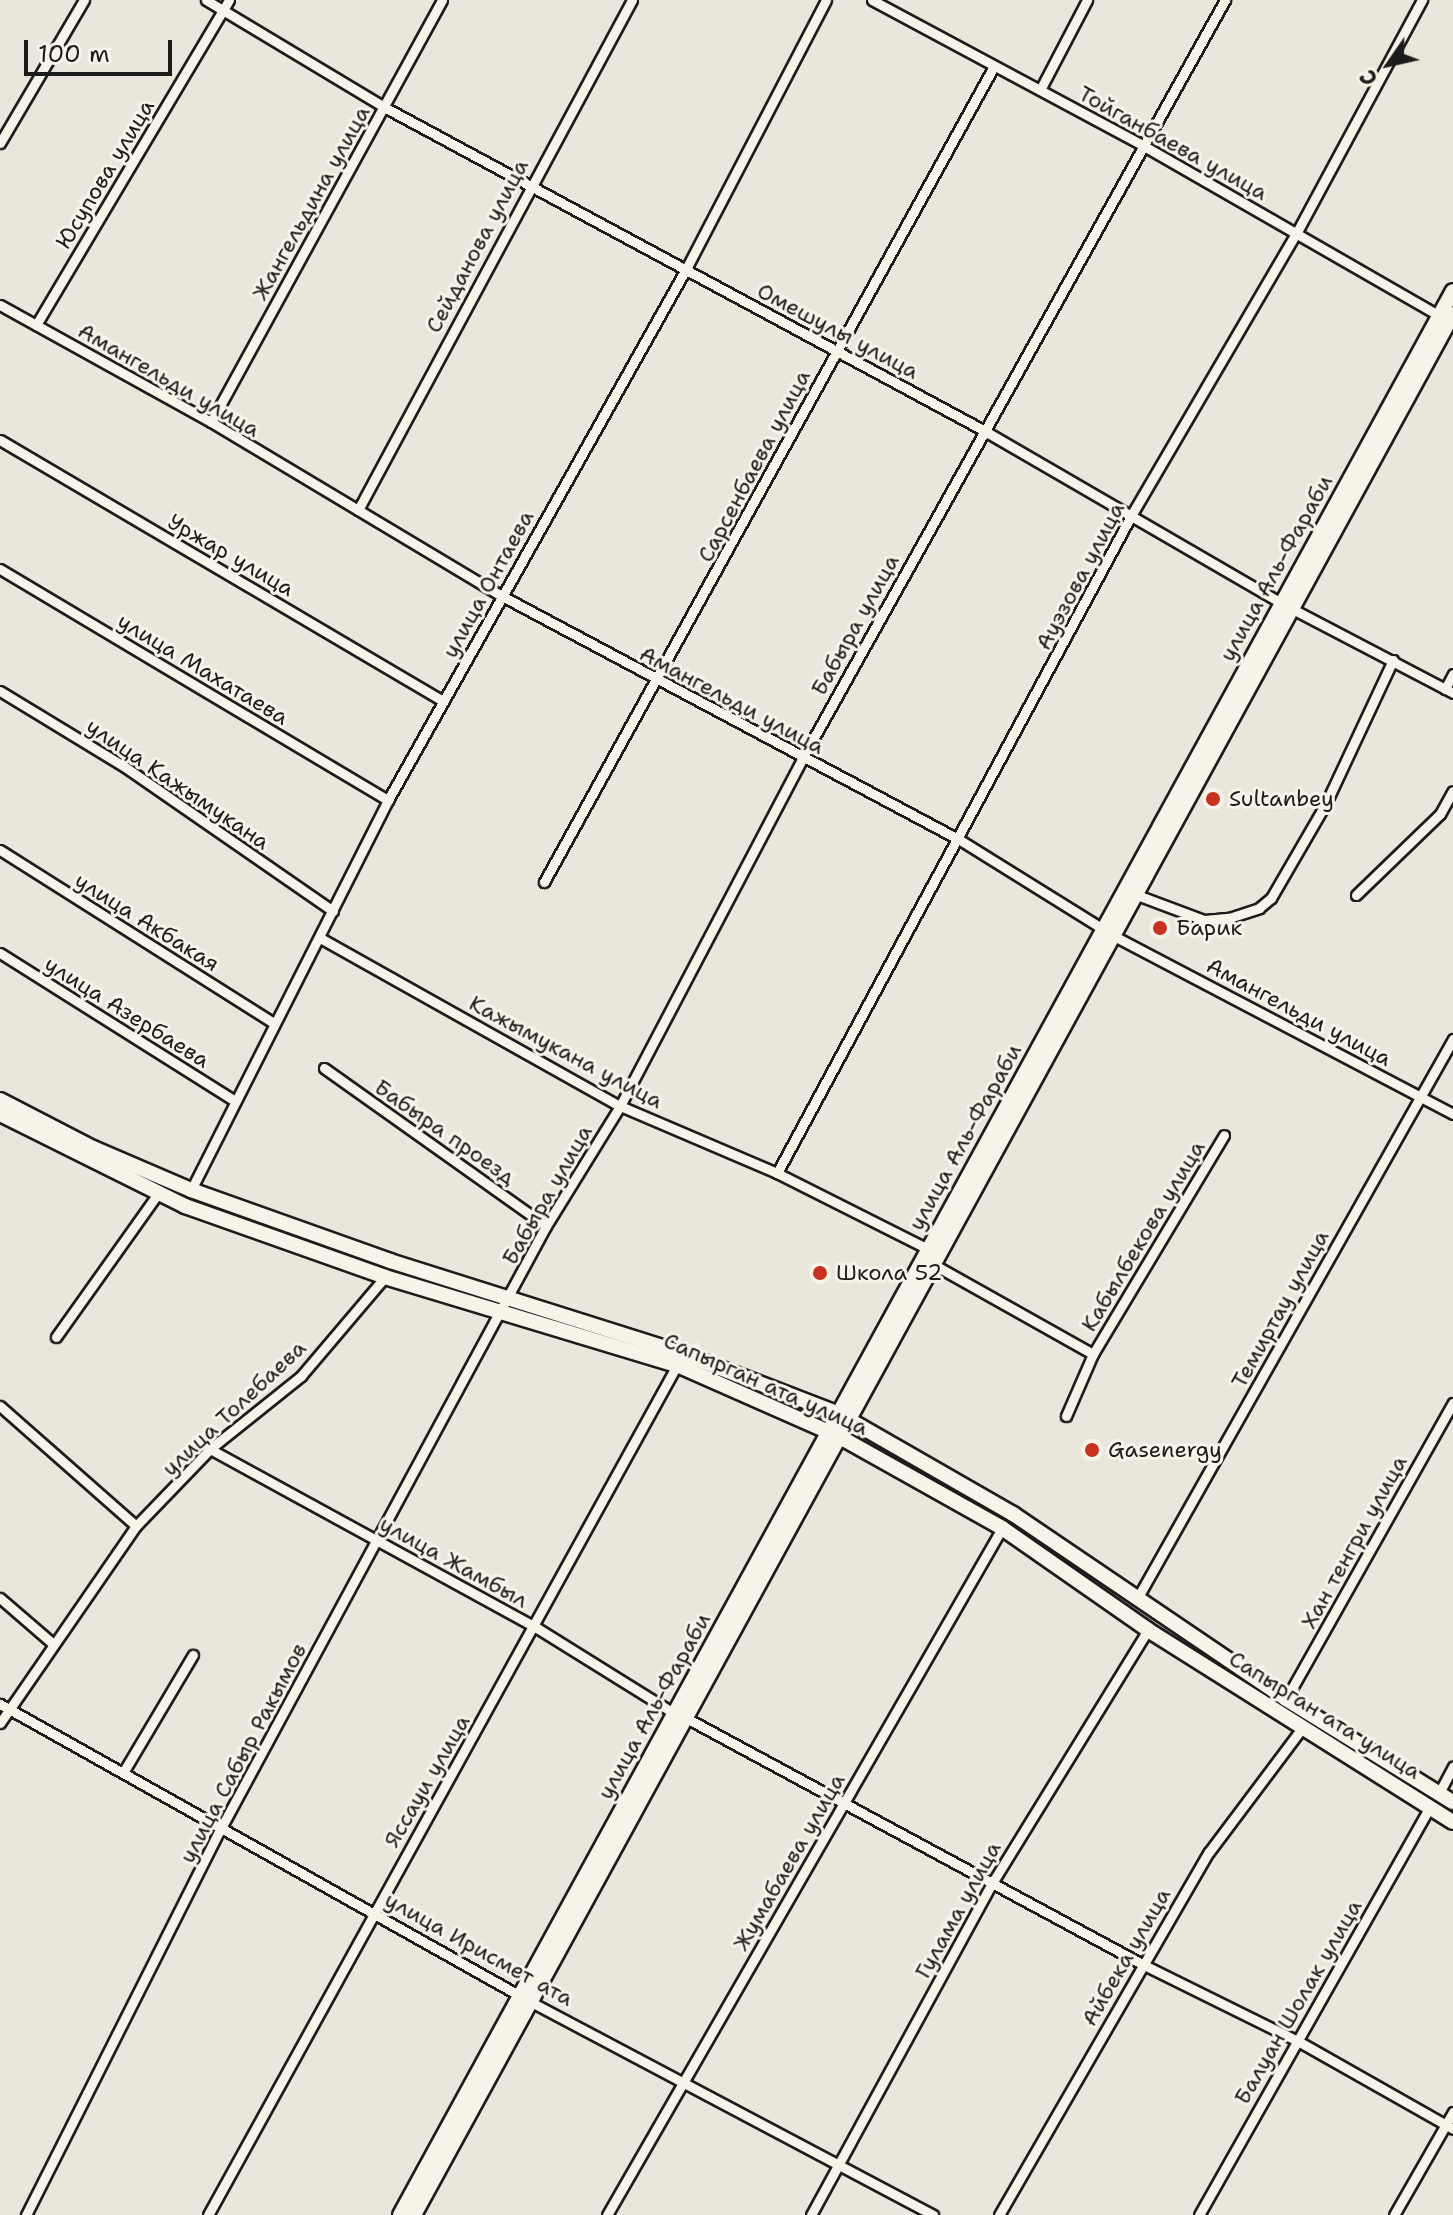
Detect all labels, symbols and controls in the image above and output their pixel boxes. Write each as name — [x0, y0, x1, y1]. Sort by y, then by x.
scale bar — [28, 24, 176, 74]
north arrow — [1349, 24, 1429, 104]
text: 100 m — [38, 38, 110, 70]
text: С — [1353, 64, 1384, 91]
street label: Тойганбаева улица — [1074, 80, 1272, 206]
street label: Юсупова улица — [50, 95, 160, 253]
street label: Жангельдина улица — [247, 101, 375, 305]
street label: Сейданова улица — [420, 155, 534, 337]
street label: Омешулы улица — [753, 277, 923, 385]
street label: Амангельди улица — [73, 317, 265, 443]
street label: Сарсенбаева улица — [692, 365, 816, 567]
street label: улица Аль-Фараби — [1214, 470, 1338, 666]
street label: Ауэзова улица — [1030, 498, 1130, 654]
street label: улица Онтаева — [437, 506, 539, 662]
street label: Уржар улица — [163, 508, 299, 602]
street label: Бабыра улица — [805, 550, 905, 700]
street label: улица Махатаева — [113, 608, 293, 730]
street label: Амангельди улица — [635, 640, 829, 760]
street label: улица Кажымукана — [81, 713, 275, 855]
place label: Sultanbey — [1229, 786, 1334, 812]
marker: Sultanbey — [1204, 790, 1222, 808]
street label: улица Акбакая — [70, 867, 224, 977]
place label: Барик — [1176, 915, 1242, 941]
marker: Барик — [1151, 919, 1169, 937]
street label: улица Азербаева — [40, 951, 214, 1073]
street label: Амангельди улица — [1202, 952, 1396, 1072]
street label: Кажымукана улица — [465, 990, 667, 1114]
street label: улица Аль-Фараби — [903, 1039, 1027, 1235]
street label: Бабыра проезд — [369, 1074, 521, 1190]
street label: Бабыра улица — [496, 1120, 598, 1270]
street label: Кабылбекова улица — [1076, 1136, 1210, 1336]
street label: Темиртау улица — [1226, 1225, 1334, 1393]
place label: Школа 52 — [836, 1260, 942, 1286]
marker: Школа 52 — [811, 1264, 829, 1282]
street label: Сапырган ата улица — [660, 1327, 872, 1441]
street label: улица Толебаева — [157, 1335, 311, 1481]
place label: Gasenergy — [1108, 1437, 1222, 1463]
marker: Gasenergy — [1083, 1441, 1101, 1459]
street label: Хан тенгри улица — [1296, 1451, 1412, 1633]
street label: улица Жамбыл — [375, 1510, 533, 1614]
street label: улица Аль-Фараби — [592, 1608, 716, 1804]
street label: улица Сабыр Ракымов — [174, 1639, 312, 1867]
street label: Сапырган ата улица — [1224, 1645, 1426, 1785]
street label: Яссауи улица — [378, 1710, 476, 1852]
street label: Жумабаева улица — [728, 1769, 850, 1955]
street label: Гулама улица — [910, 1837, 1006, 1983]
street label: Айбека улица — [1076, 1883, 1176, 2031]
street label: улица Ирисмет ата — [380, 1886, 578, 2012]
street label: Балуан Шолак улица — [1229, 1895, 1367, 2109]

